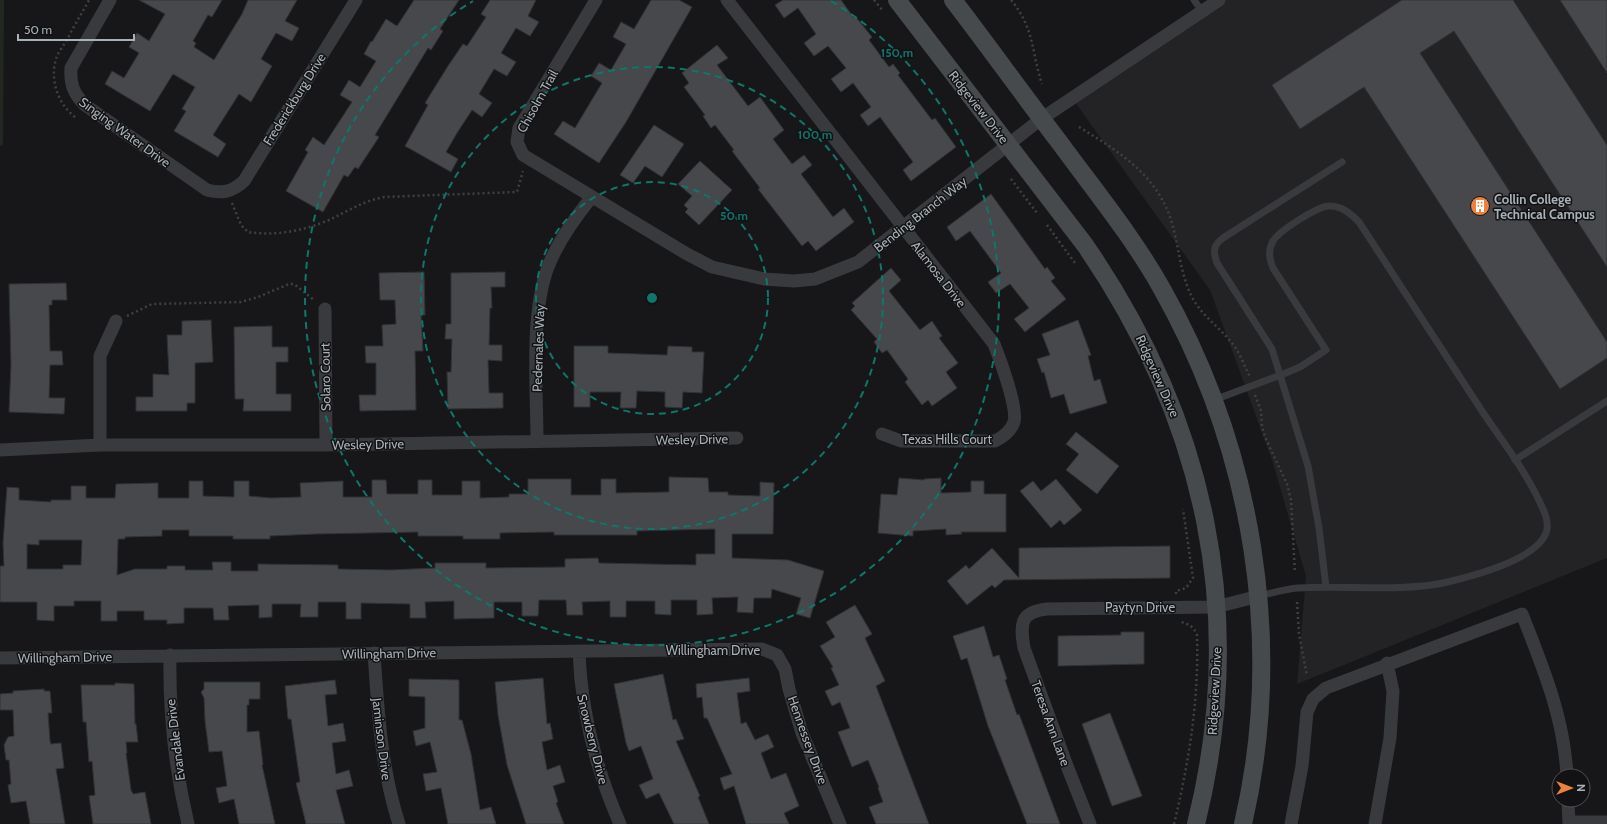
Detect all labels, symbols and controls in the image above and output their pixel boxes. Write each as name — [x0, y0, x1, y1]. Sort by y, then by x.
scale bar — [18, 16, 134, 42]
text: 50 m — [24, 22, 52, 37]
text: 150 m — [881, 45, 913, 60]
street label: Frederickburg Drive — [259, 50, 329, 148]
street label: Chisolm Trail — [513, 67, 561, 135]
street label: Ridgeview Drive — [946, 67, 1013, 147]
street label: Singing Water Drive — [76, 94, 174, 171]
text: 100 m — [798, 127, 832, 142]
street label: Bending Branch Way — [870, 172, 970, 255]
place label: Collin College Technical Campus — [1494, 191, 1595, 222]
building icon: Collin College Technical Campus — [1469, 195, 1491, 217]
text: 50 m — [720, 208, 748, 223]
street label: Alamosa Drive — [908, 238, 970, 311]
centre of rings — [645, 291, 659, 305]
street label: Pedernales Way — [528, 303, 548, 392]
street label: Ridgeview Drive — [1133, 332, 1183, 420]
street label: Solaro Court — [316, 342, 334, 411]
street label: Wesley Drive — [656, 430, 729, 448]
street label: Texas Hills Court — [902, 431, 992, 447]
street label: Wesley Drive — [332, 435, 405, 453]
street label: Paytyn Drive — [1105, 599, 1175, 615]
street label: Willingham Drive — [666, 642, 761, 658]
street label: Willingham Drive — [342, 644, 437, 662]
street label: Ridgeview Drive — [1204, 646, 1224, 735]
street label: Willingham Drive — [18, 648, 113, 666]
street label: Teresa Ann Lane — [1028, 678, 1074, 768]
street label: Snowberry Drive — [574, 692, 612, 786]
street label: Hennessey Drive — [785, 694, 832, 787]
street label: Jaminson Drive — [369, 696, 395, 781]
street label: Evandale Drive — [162, 698, 188, 782]
north arrow — [1551, 768, 1591, 808]
text: N — [1574, 784, 1588, 792]

